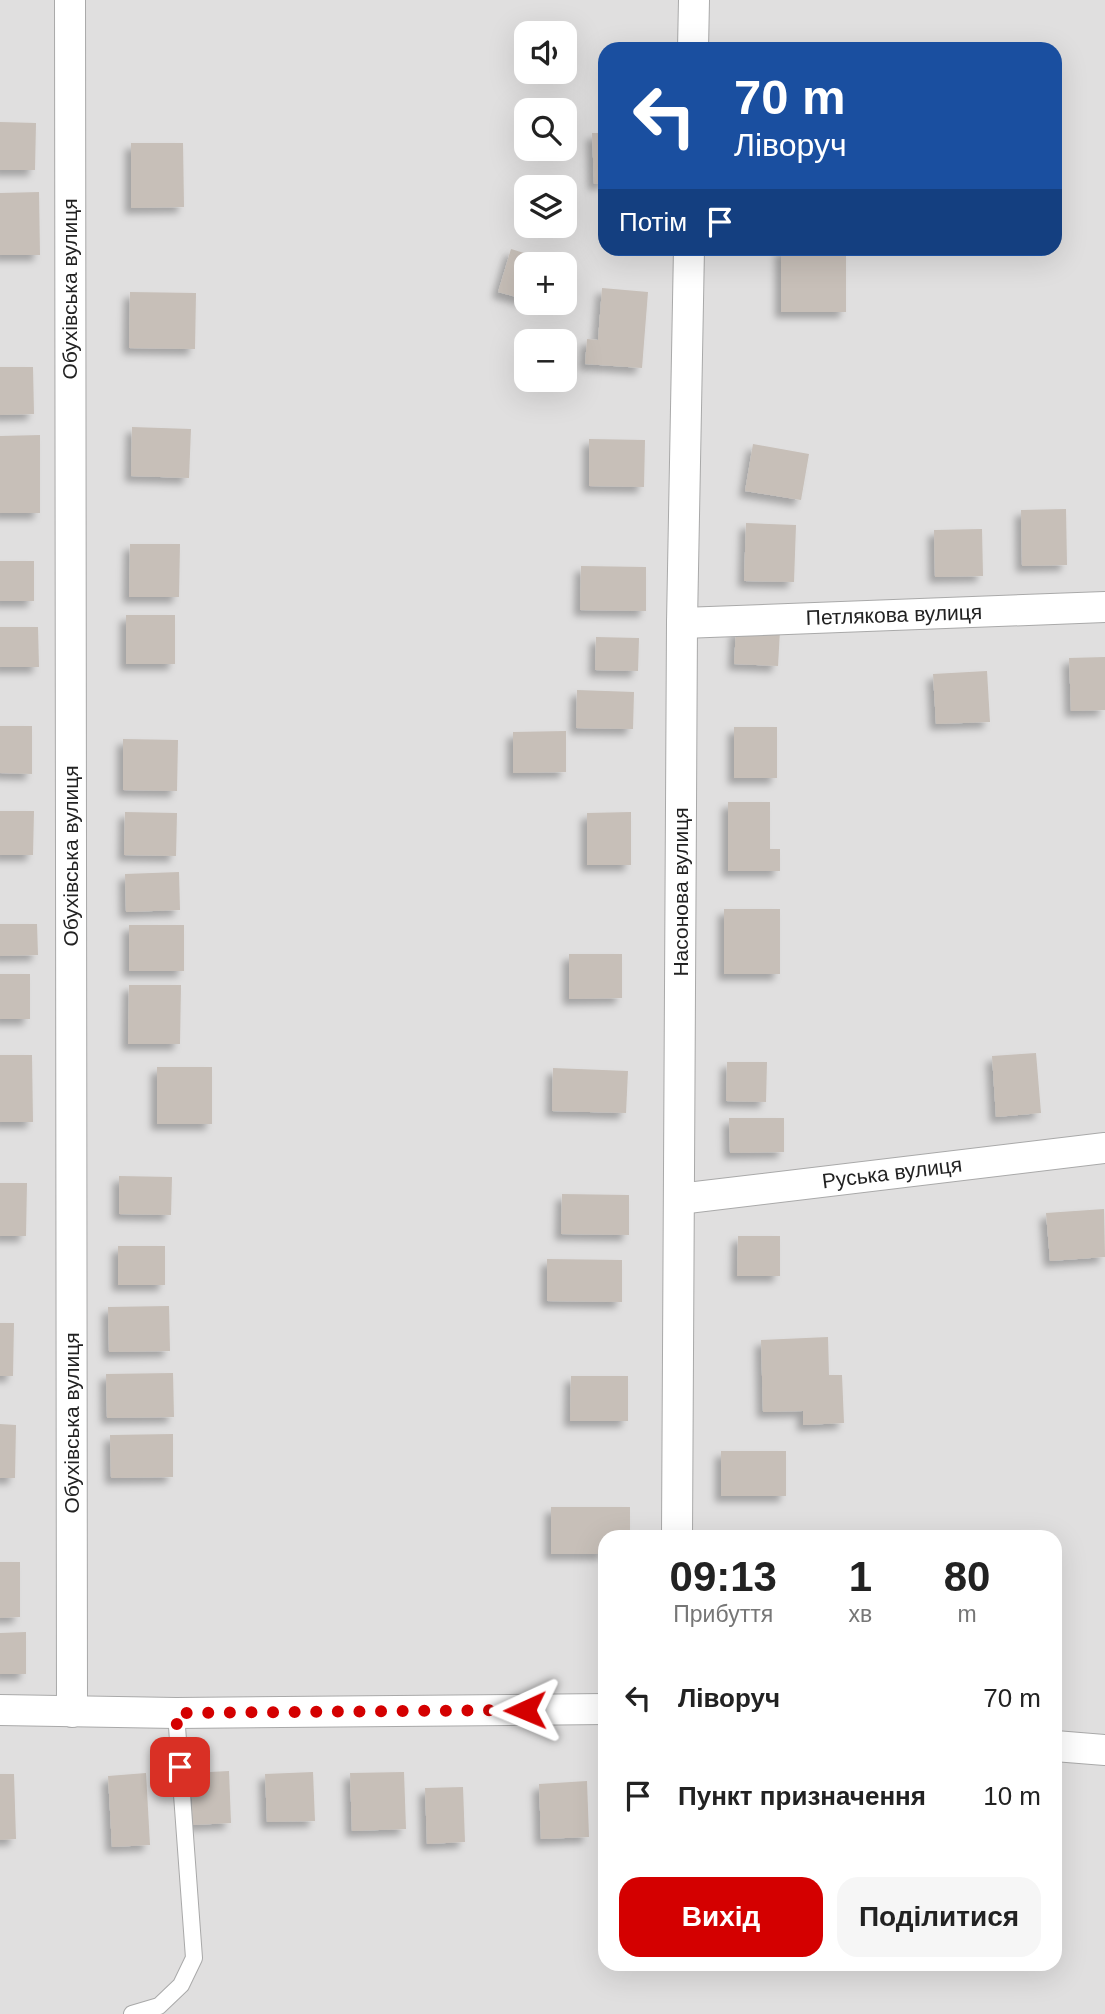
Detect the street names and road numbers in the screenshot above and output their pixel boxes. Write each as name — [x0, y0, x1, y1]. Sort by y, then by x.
street label: Обухівська вулиця — [58, 198, 81, 380]
street label: Петлякова вулиця — [805, 600, 983, 629]
street label: Обухівська вулиця — [59, 765, 82, 947]
street label: Насонова вулиця — [669, 807, 692, 977]
street label: Руська вулиця — [821, 1152, 963, 1193]
street label: Обухівська вулиця — [60, 1332, 83, 1514]

